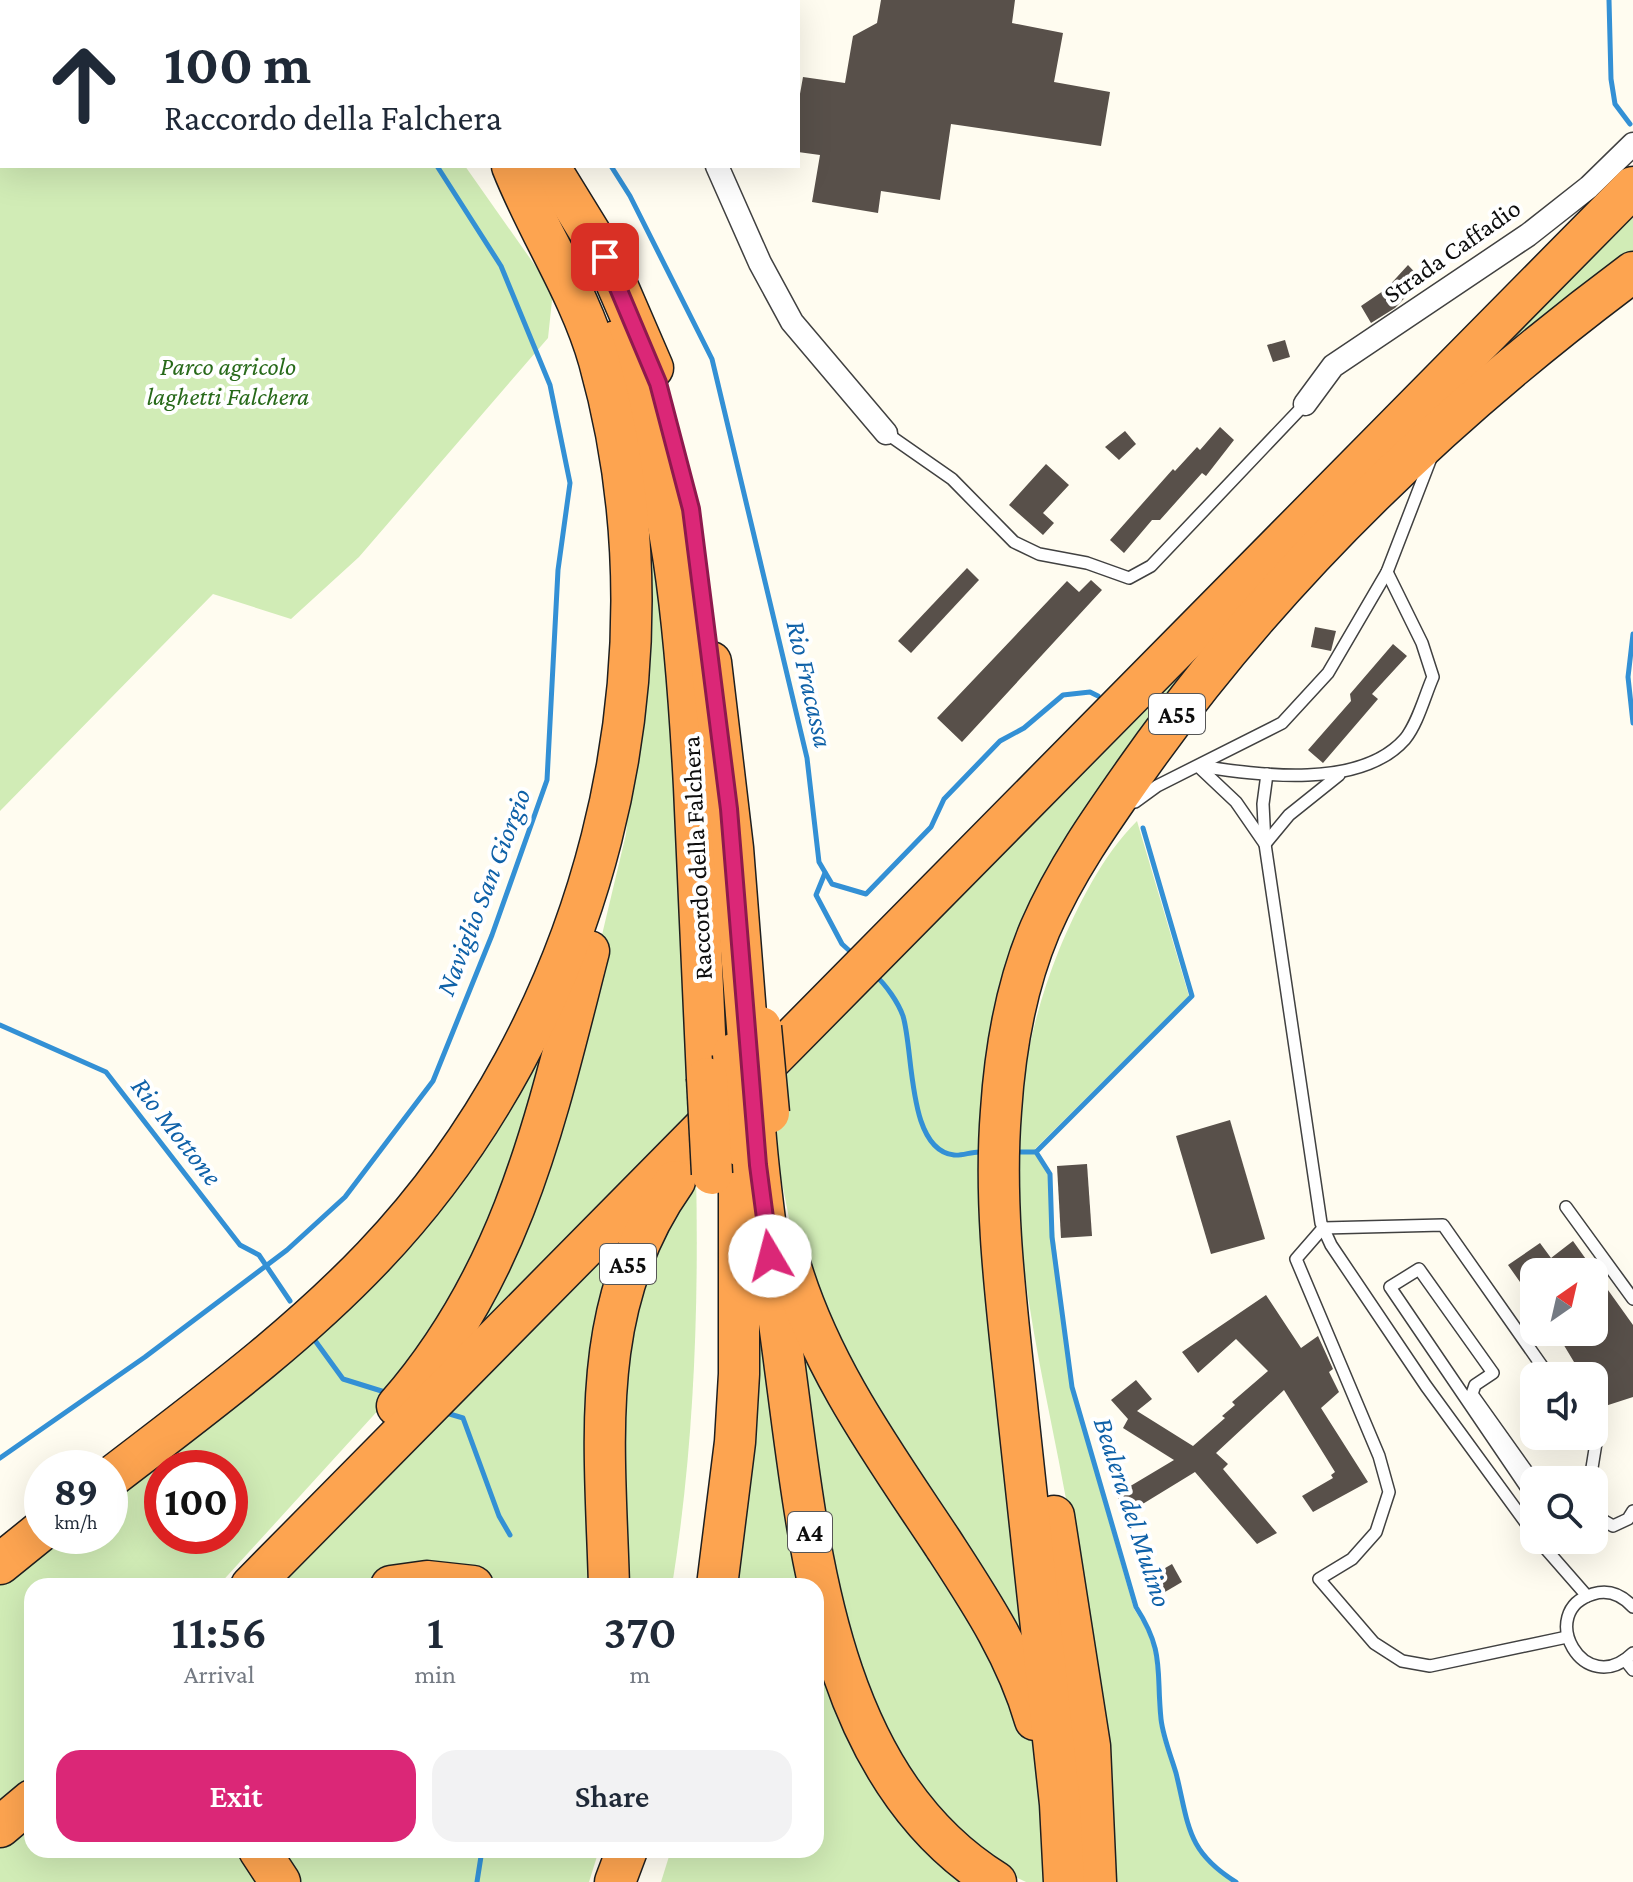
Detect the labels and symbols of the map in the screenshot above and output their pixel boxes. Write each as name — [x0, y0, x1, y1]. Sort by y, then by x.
street label: Strada Caffadio — [1378, 193, 1526, 309]
pin — [571, 223, 639, 291]
park label: Parco agricolo laghetti Falchera — [147, 352, 309, 411]
water label: Rio Fracassa — [780, 617, 840, 751]
road number: A55 — [1149, 694, 1205, 734]
street label: Raccordo della Falchera — [676, 735, 718, 981]
water label: Naviglio San Giorgio — [429, 784, 537, 1000]
water label: Rio Mottone — [125, 1071, 229, 1191]
position arrow — [728, 1214, 812, 1298]
road number: A55 — [600, 1244, 656, 1284]
north arrow — [1520, 1258, 1608, 1346]
water label: Bealera del Mulino — [1088, 1413, 1178, 1611]
speed limit sign: 100 — [144, 1450, 248, 1554]
road number: A4 — [788, 1512, 832, 1552]

